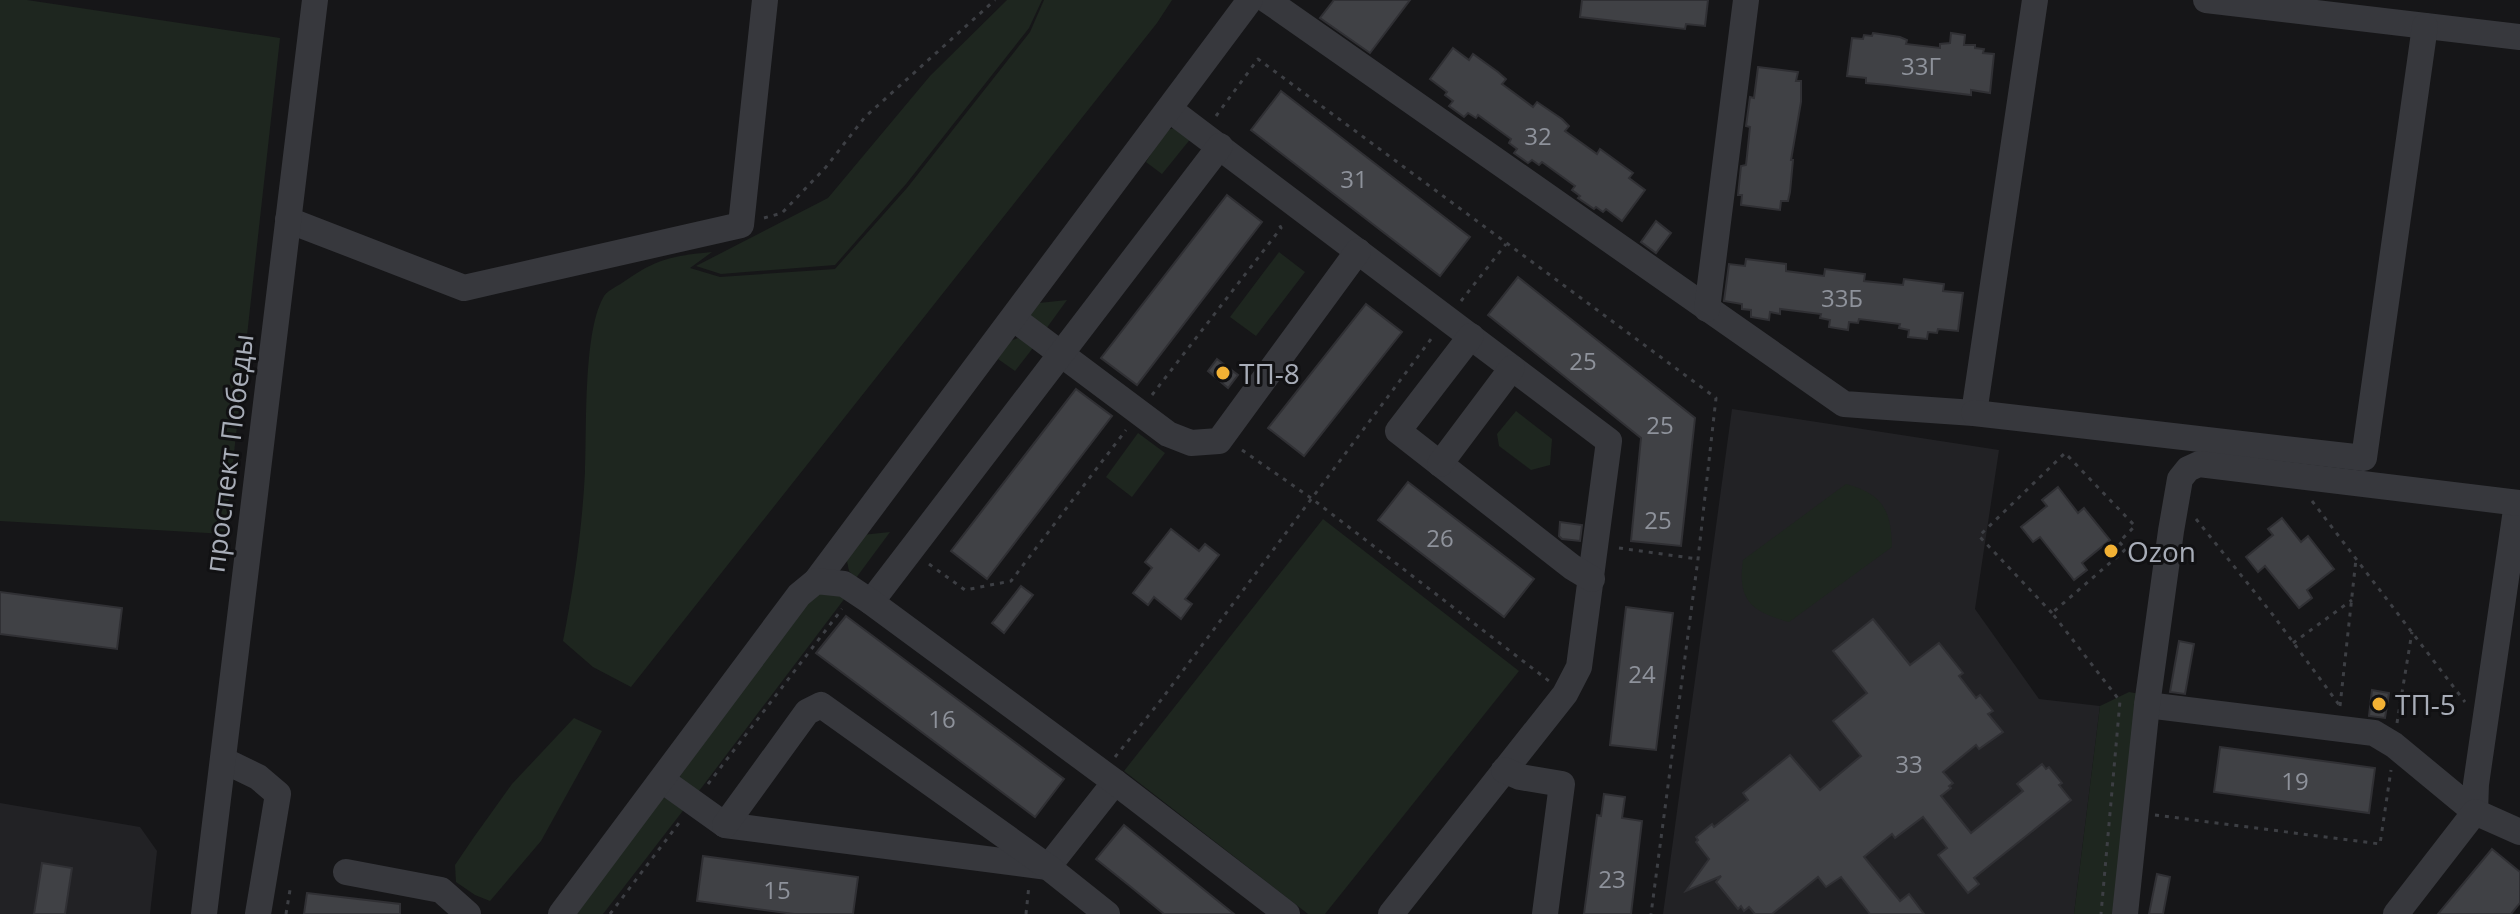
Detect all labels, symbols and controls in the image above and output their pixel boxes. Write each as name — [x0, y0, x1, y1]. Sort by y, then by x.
house number: 33Г — [1901, 49, 1941, 82]
house number: 32 — [1524, 119, 1552, 152]
house number: 31 — [1340, 162, 1368, 195]
house number: 33Б — [1821, 281, 1863, 314]
street label: проспект Победы — [195, 332, 261, 574]
house number: 25 — [1569, 344, 1597, 377]
place label: ТП-8 — [1239, 354, 1300, 392]
marker: ТП-8 — [1214, 364, 1232, 382]
house number: 25 — [1646, 408, 1674, 441]
house number: 25 — [1644, 503, 1672, 536]
house number: 26 — [1426, 521, 1454, 554]
place label: Ozon — [2127, 532, 2196, 570]
marker: Ozon — [2102, 542, 2120, 560]
house number: 24 — [1628, 657, 1656, 690]
place label: ТП-5 — [2395, 685, 2456, 723]
marker: ТП-5 — [2370, 695, 2388, 713]
house number: 16 — [928, 702, 956, 735]
house number: 33 — [1895, 747, 1923, 780]
house number: 19 — [2281, 764, 2309, 797]
house number: 23 — [1598, 862, 1626, 895]
house number: 15 — [763, 873, 791, 906]

